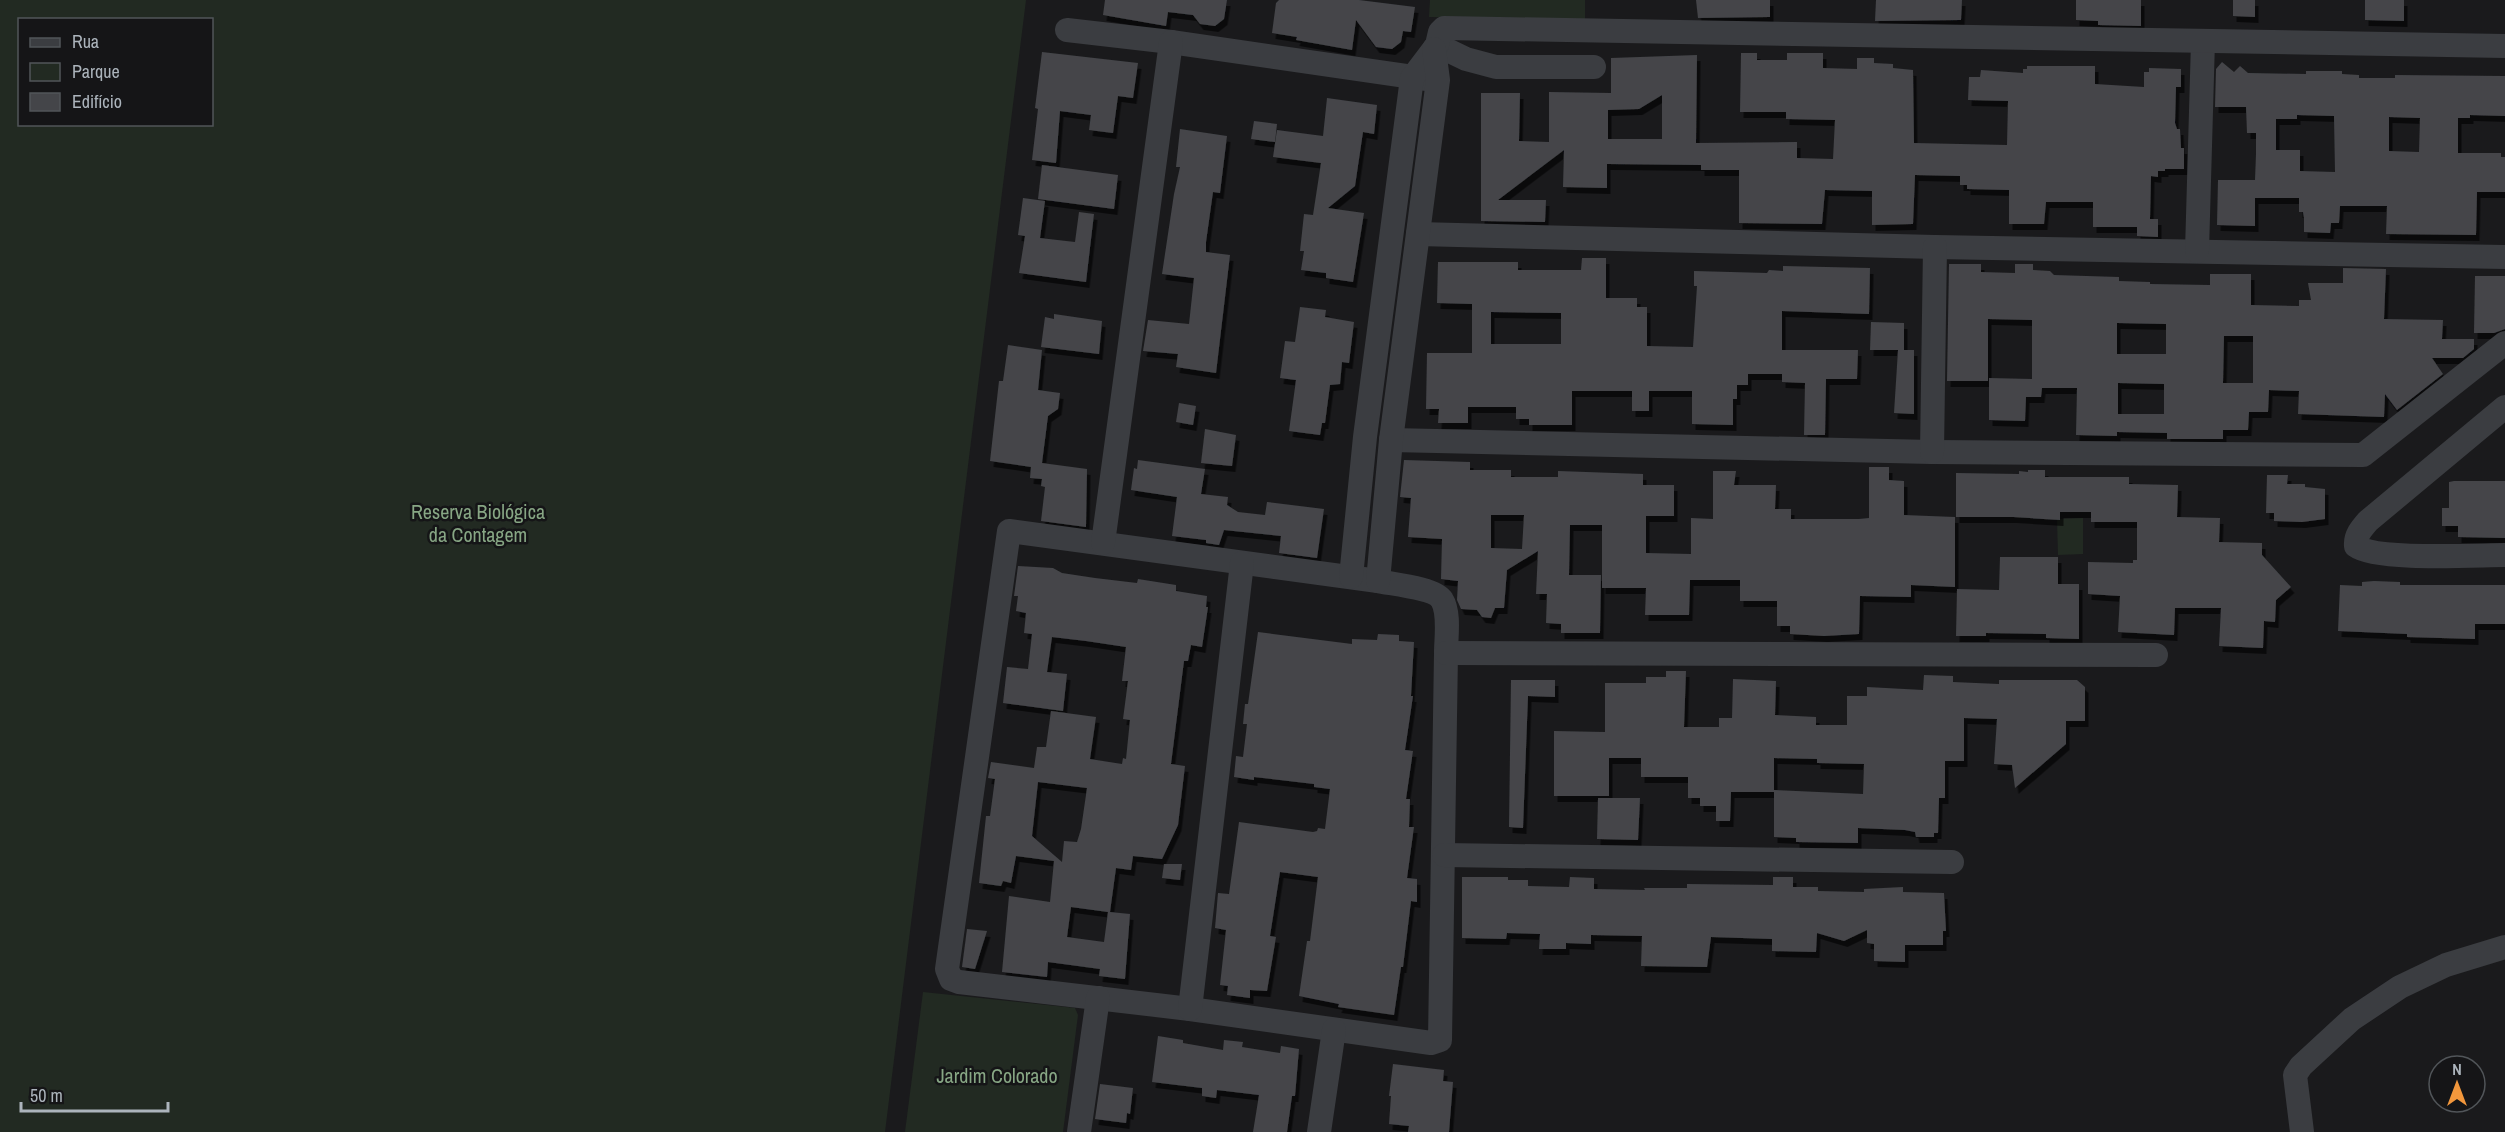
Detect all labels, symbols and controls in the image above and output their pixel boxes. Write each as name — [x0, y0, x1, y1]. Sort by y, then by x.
legend — [18, 18, 213, 126]
text: Rua — [72, 29, 99, 54]
text: Parque — [72, 59, 120, 84]
text: Edifício — [72, 89, 122, 114]
park label: Reserva Biológica da Contagem — [411, 498, 545, 548]
north arrow — [2427, 1054, 2487, 1114]
text: N — [2452, 1058, 2462, 1080]
park label: Jardim Colorado — [936, 1062, 1058, 1089]
scale bar — [21, 1075, 168, 1113]
text: 50 m — [30, 1083, 63, 1108]

